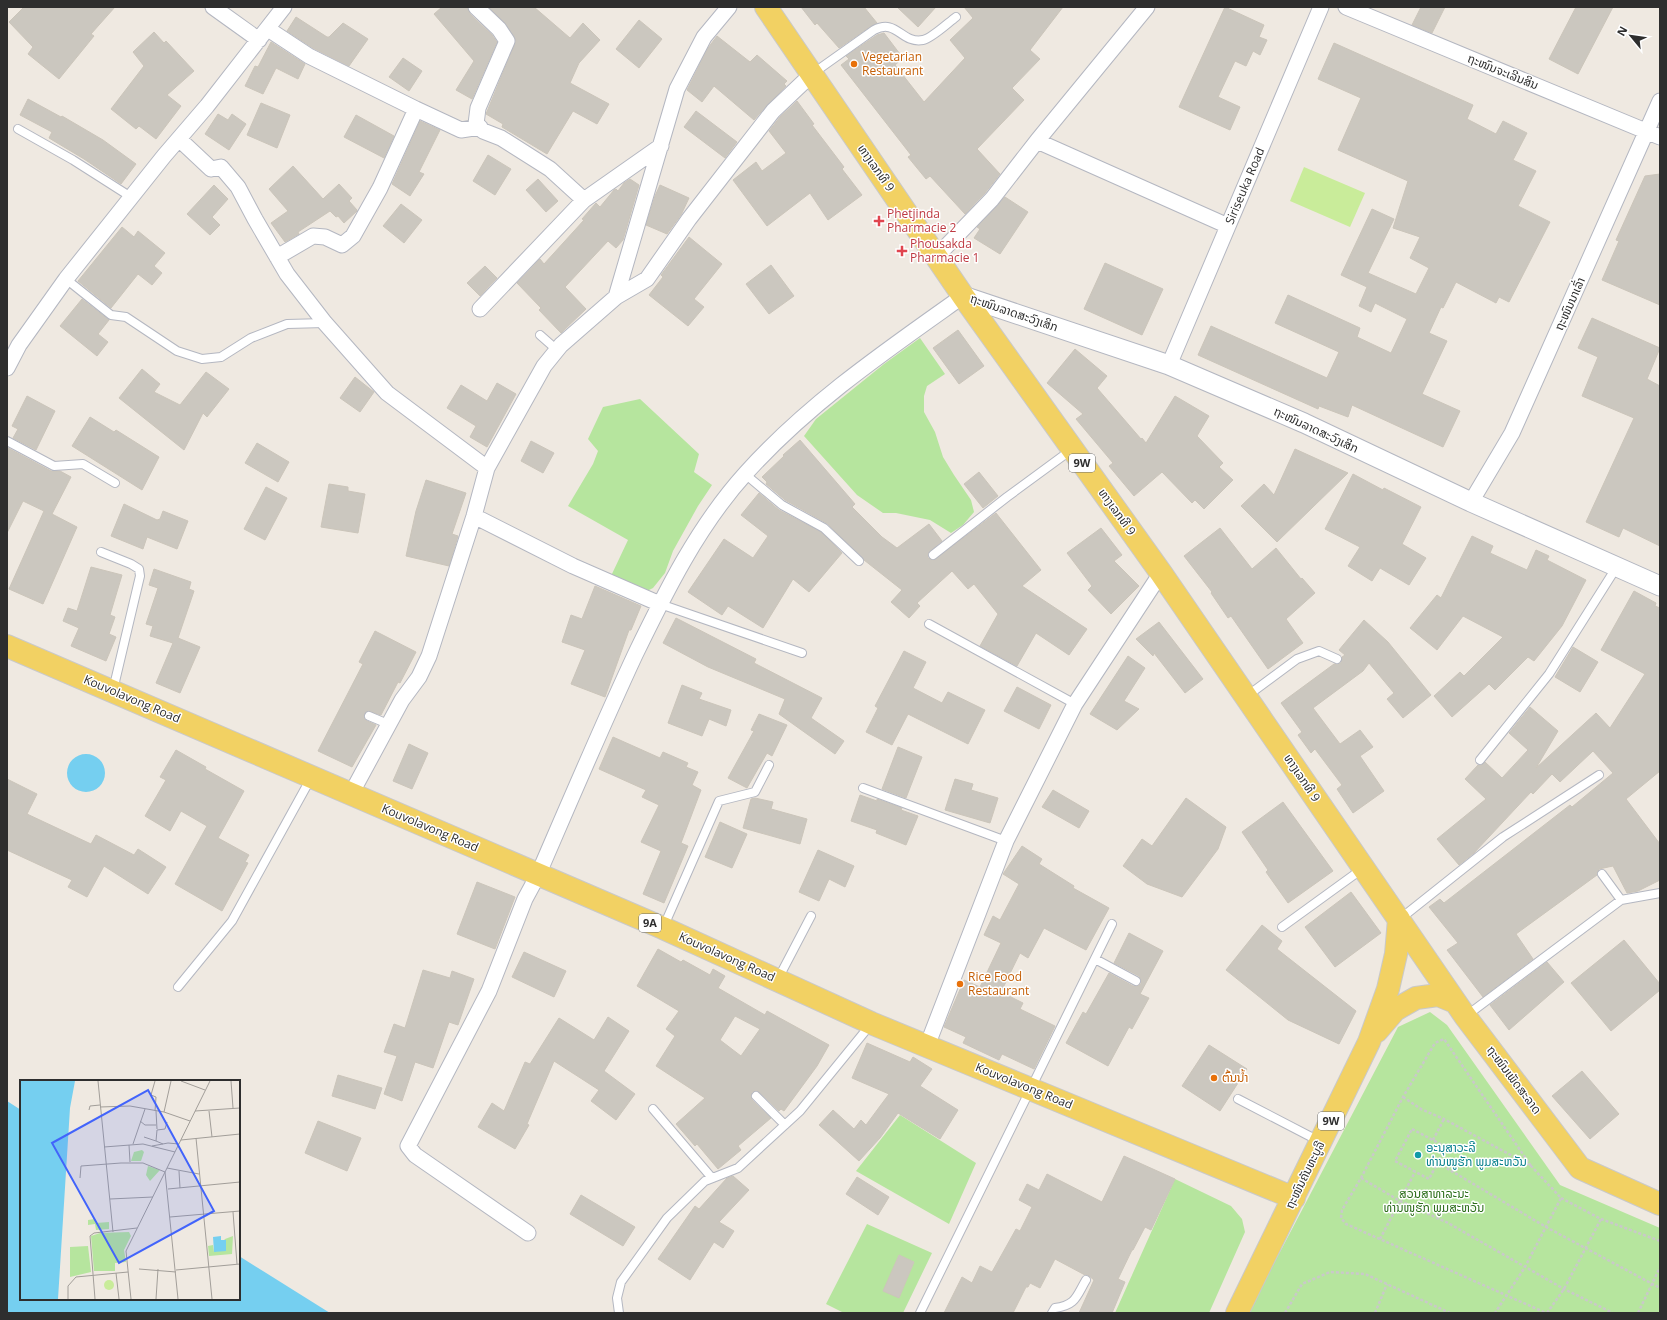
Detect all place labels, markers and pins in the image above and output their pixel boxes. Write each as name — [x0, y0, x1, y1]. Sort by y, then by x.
place label: Vegetarian Restaurant — [862, 48, 923, 79]
marker: Vegetarian Restaurant — [849, 59, 859, 69]
place label: Phetjinda Pharmacie 2 — [887, 205, 957, 236]
marker: Phetjinda Pharmacie 2 — [874, 216, 884, 226]
place label: Phousakda Pharmacie 1 — [910, 235, 979, 266]
marker: Phousakda Pharmacie 1 — [897, 246, 907, 256]
place label: Rice Food Restaurant — [968, 968, 1029, 999]
marker: Rice Food Restaurant — [955, 979, 965, 989]
place label: ຕົ້ນນໍ້າ — [1222, 1069, 1248, 1086]
marker: ຕົ້ນນໍ້າ — [1209, 1073, 1219, 1083]
place label: ອະນຸສາວະລີ ທ່ານໜູຮັກ ພູມສະຫວັນ — [1426, 1139, 1527, 1170]
marker: ອະນຸສາວະລີ ທ່ານໜູຮັກ ພູມສະຫວັນ — [1413, 1150, 1423, 1160]

